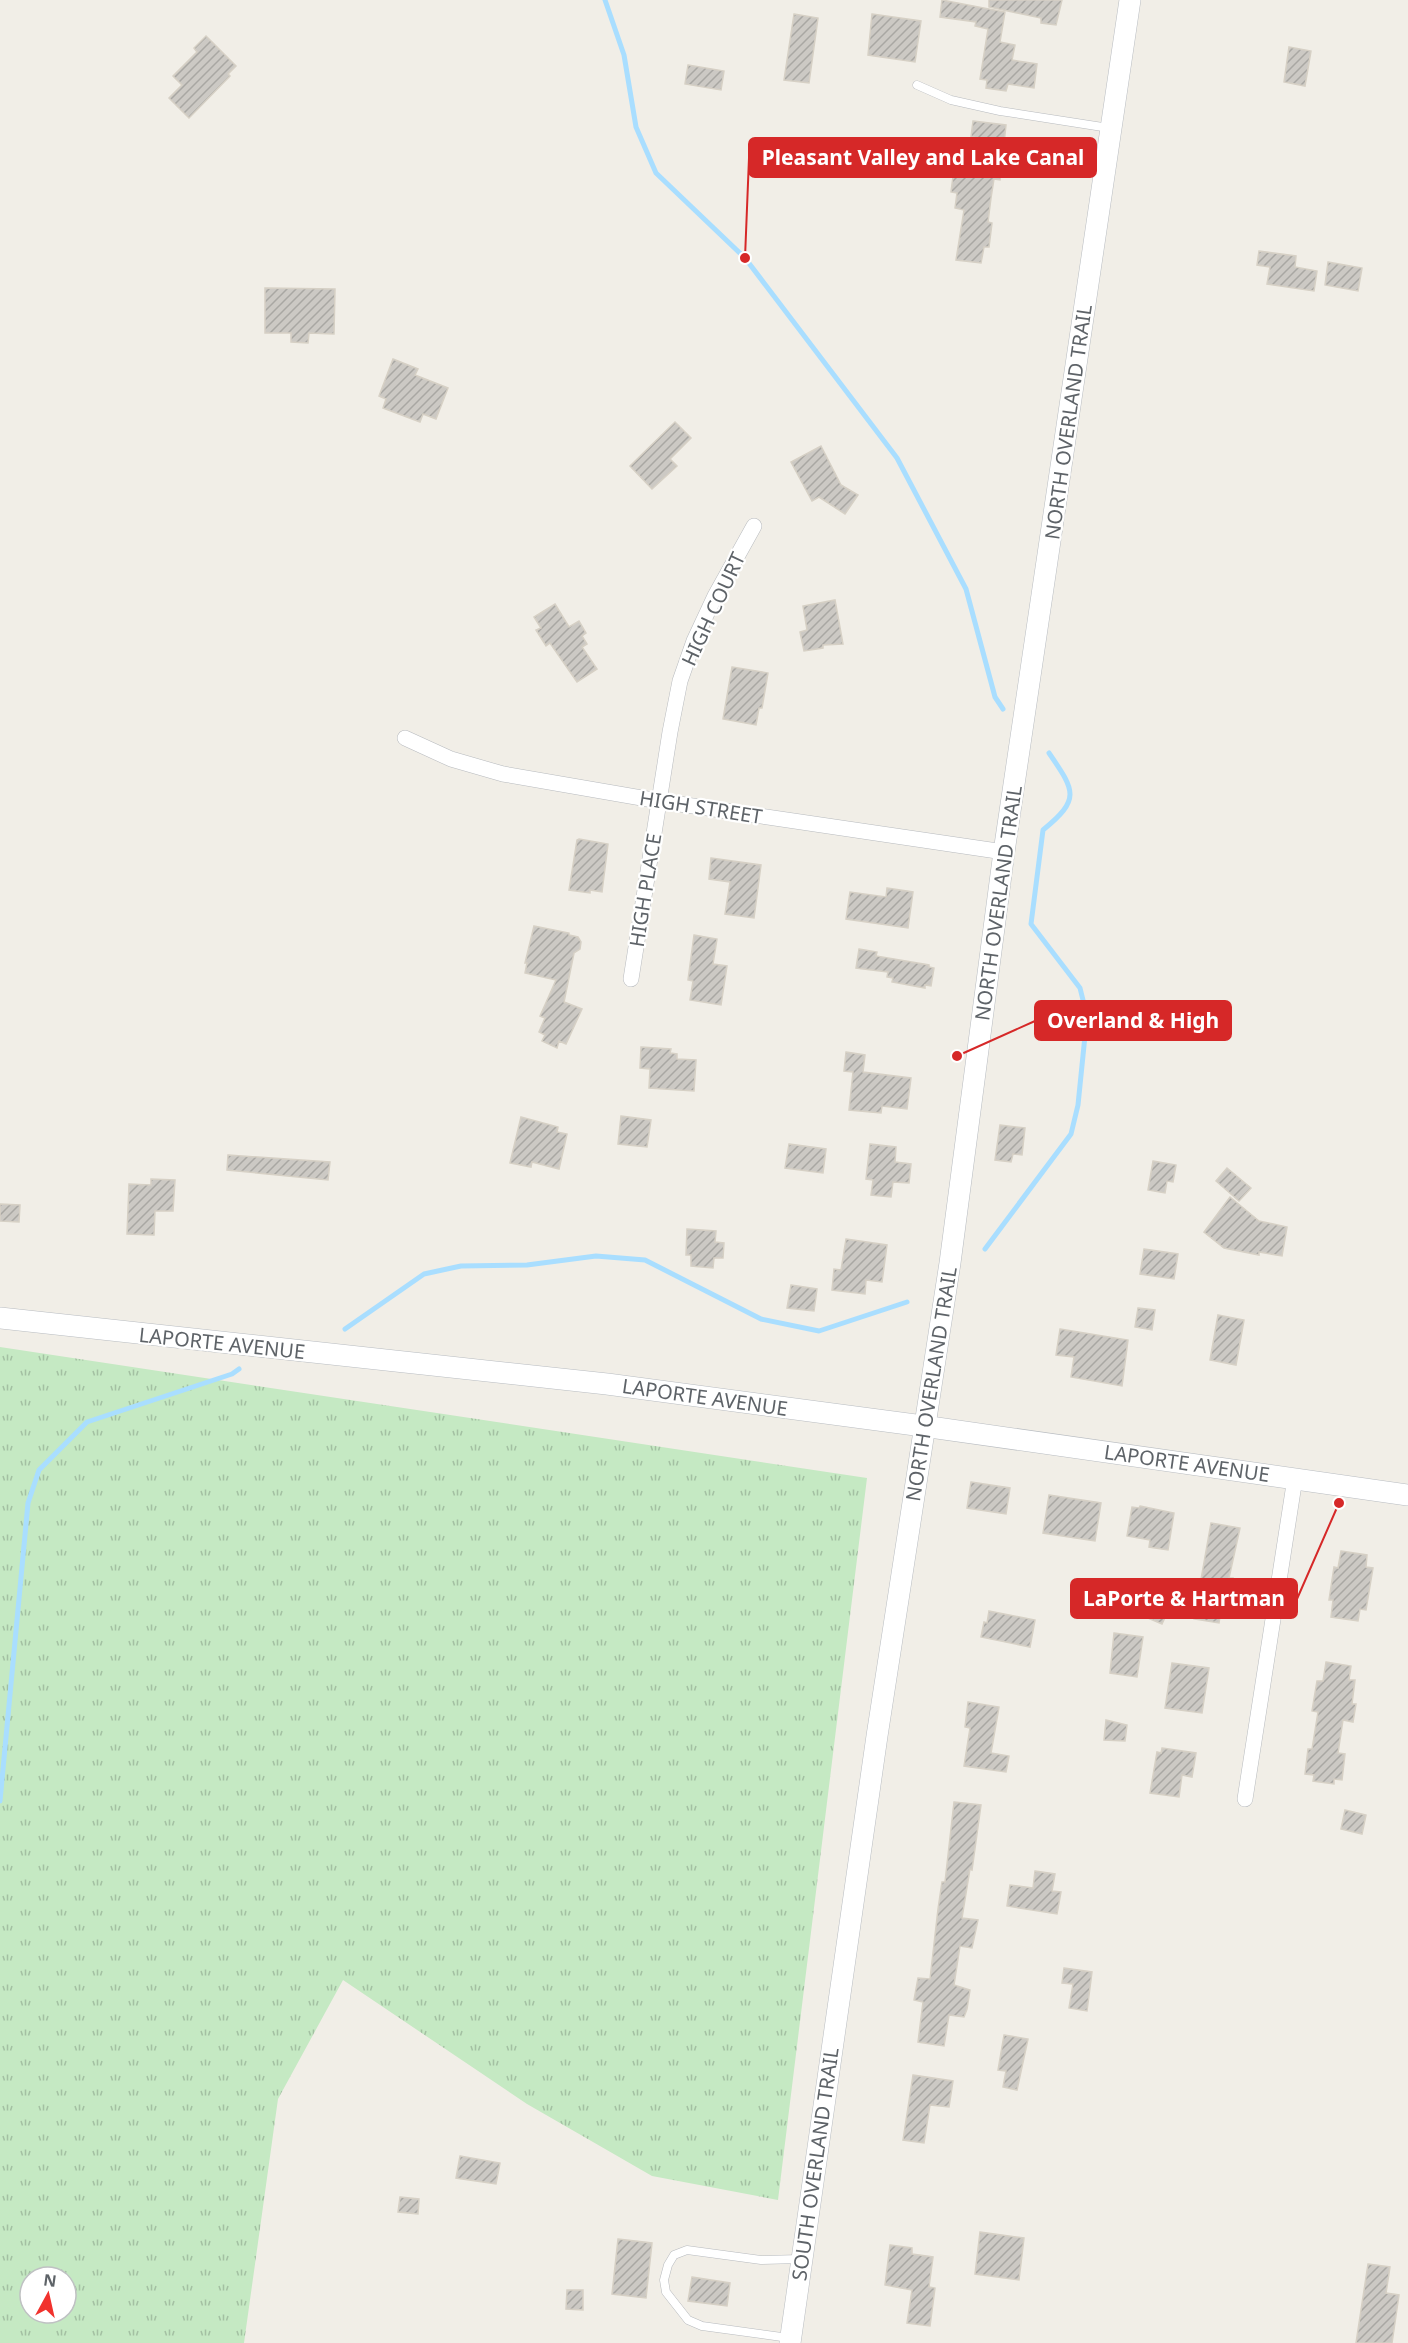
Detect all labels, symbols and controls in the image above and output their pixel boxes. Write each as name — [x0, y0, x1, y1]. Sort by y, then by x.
callout: Pleasant Valley and Lake Canal — [749, 138, 1096, 177]
text: Pleasant Valley and Lake Canal — [762, 143, 1084, 171]
street label: NORTH OVERLAND TRAIL — [1038, 303, 1098, 541]
street label: HIGH COURT — [675, 548, 751, 670]
street label: HIGH STREET — [638, 784, 764, 830]
street label: NORTH OVERLAND TRAIL — [968, 784, 1028, 1022]
street label: HIGH PLACE — [623, 831, 667, 949]
callout: Overland & High — [1035, 1001, 1231, 1040]
text: Overland & High — [1047, 1006, 1219, 1034]
street label: NORTH OVERLAND TRAIL — [899, 1265, 963, 1503]
street label: LAPORTE AVENUE — [138, 1321, 306, 1365]
street label: LAPORTE AVENUE — [620, 1372, 790, 1422]
street label: LAPORTE AVENUE — [1102, 1438, 1272, 1488]
callout: LaPorte & Hartman — [1071, 1579, 1297, 1618]
text: LaPorte & Hartman — [1083, 1584, 1285, 1612]
street label: SOUTH OVERLAND TRAIL — [785, 2046, 845, 2282]
north arrow — [18, 2265, 78, 2325]
text: N — [42, 2268, 58, 2292]

